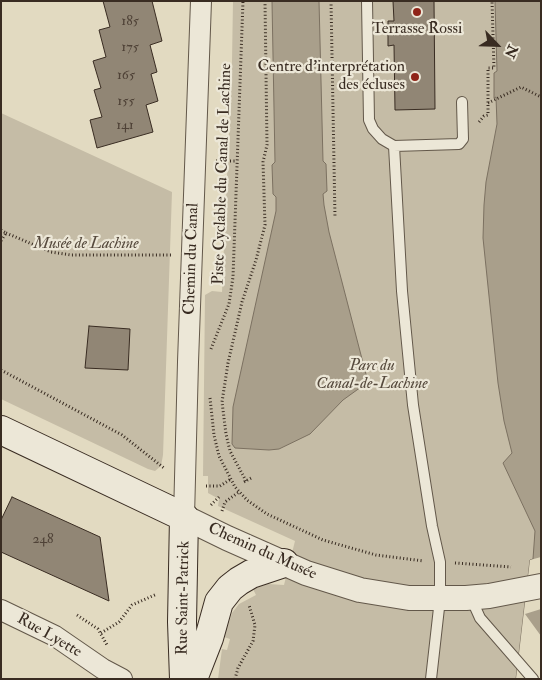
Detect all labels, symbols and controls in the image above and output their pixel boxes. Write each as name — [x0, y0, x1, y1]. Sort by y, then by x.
marker: Terrasse Rossi — [411, 6, 423, 18]
house number: 185 — [121, 14, 139, 30]
place label: Terrasse Rossi — [372, 20, 462, 40]
north arrow — [472, 20, 522, 70]
house number: 175 — [121, 40, 139, 56]
text: N — [501, 42, 521, 60]
place label: Centre d’interprétation des écluses — [257, 58, 405, 96]
street label: Piste Cyclable du Canal de Lachine — [210, 63, 236, 285]
house number: 165 — [117, 68, 135, 84]
marker: Centre d’interprétation des écluses — [409, 71, 421, 83]
house number: 155 — [117, 94, 135, 110]
house number: 141 — [116, 118, 134, 134]
street label: Chemin du Canal — [180, 203, 204, 315]
park label: Musée de Lachine — [33, 235, 139, 255]
park label: Parc du Canal-de-Lachine — [316, 357, 428, 395]
street label: Chemin du Musée — [205, 519, 319, 585]
house number: 248 — [32, 532, 54, 548]
street label: Rue Saint-Patrick — [173, 541, 195, 655]
street label: Rue Lyette — [13, 610, 85, 662]

